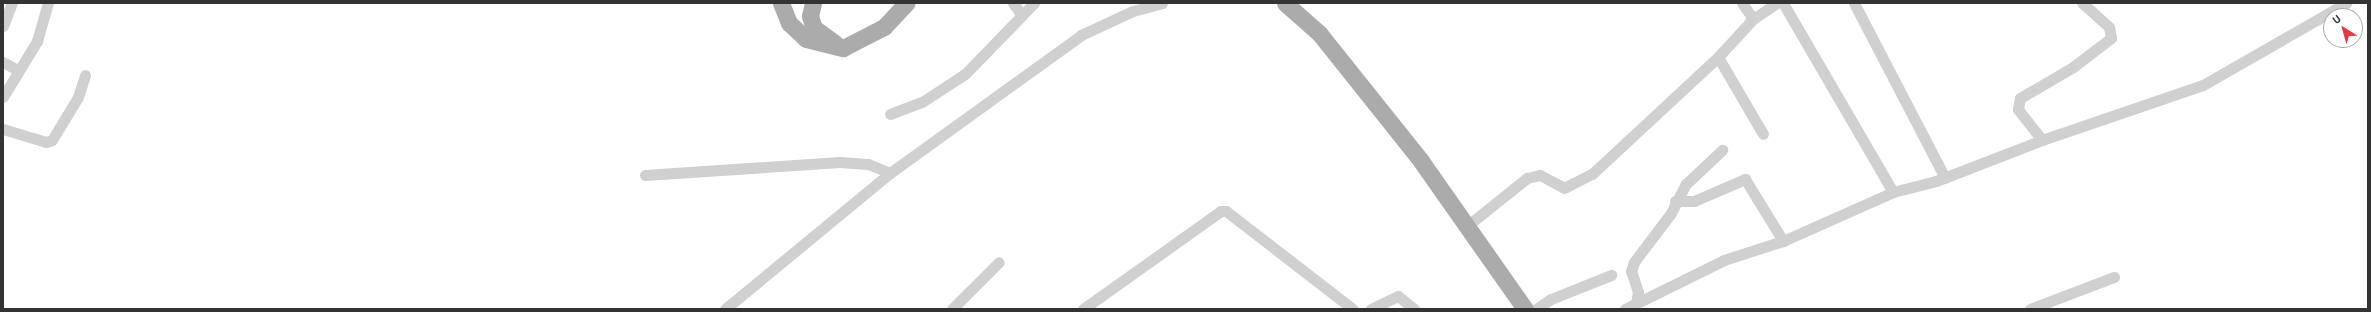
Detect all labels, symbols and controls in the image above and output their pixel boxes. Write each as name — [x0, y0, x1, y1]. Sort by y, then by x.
north arrow — [2323, 8, 2363, 48]
text: U — [2329, 11, 2344, 28]

